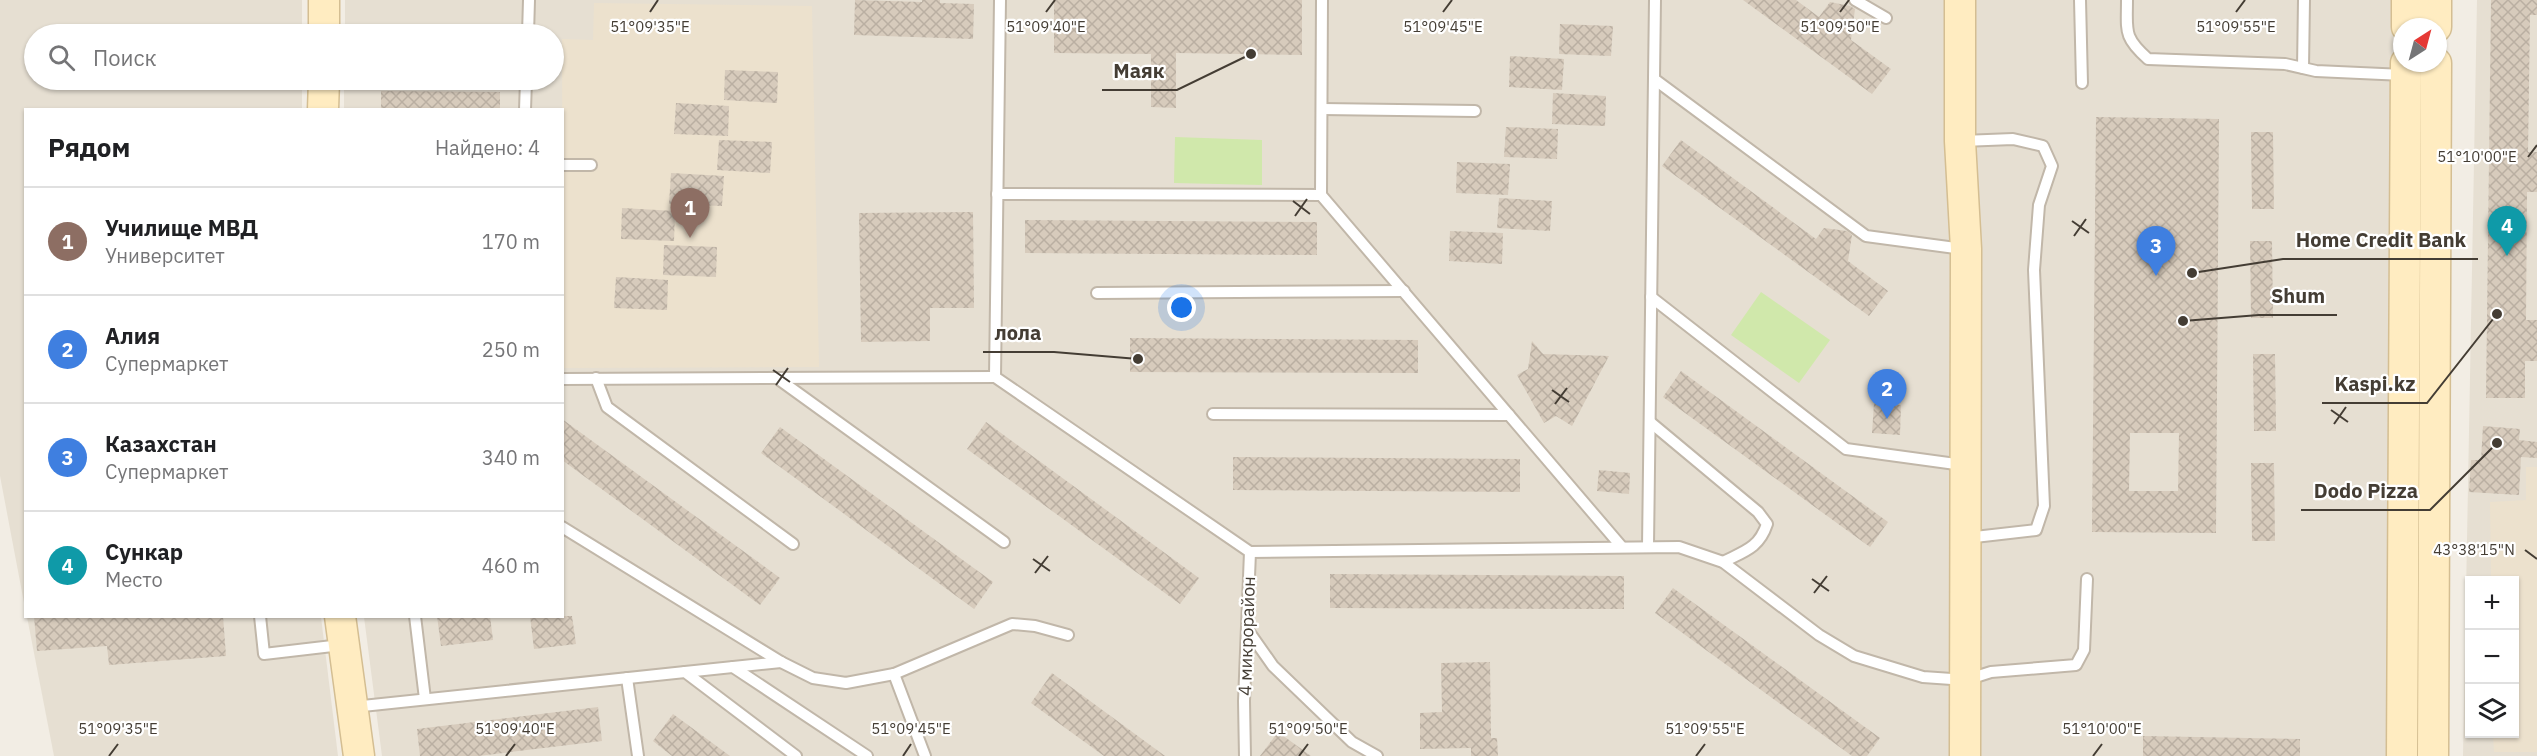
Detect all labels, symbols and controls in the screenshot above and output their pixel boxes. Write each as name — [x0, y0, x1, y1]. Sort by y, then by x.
text: 51°09'35"E — [610, 17, 690, 36]
text: 51°09'40"E — [1006, 17, 1086, 36]
text: 51°09'45"E — [1403, 17, 1483, 36]
text: 51°09'50"E — [1800, 17, 1880, 36]
text: 51°09'55"E — [2196, 17, 2276, 36]
north arrow — [2393, 18, 2447, 72]
search box — [24, 24, 564, 90]
icon: search — [45, 41, 78, 74]
text: Поиск — [93, 43, 157, 72]
callout: Маяк — [1102, 52, 1177, 90]
text: Маяк — [1113, 57, 1165, 84]
text: Рядом — [48, 130, 130, 164]
text: Найдено: 4 — [435, 134, 540, 161]
text: 51°10'00"E — [2437, 147, 2517, 166]
pin: 1 — [670, 188, 710, 238]
pin: 4 — [2488, 206, 2526, 256]
text: Училище МВД — [105, 213, 258, 242]
callout: Home Credit Bank — [2283, 221, 2478, 259]
pin: 3 — [2136, 226, 2176, 276]
text: Home Credit Bank — [2296, 226, 2467, 253]
text: 1 — [62, 228, 74, 255]
text: 170 m — [482, 228, 540, 255]
text: Университет — [105, 242, 225, 269]
callout: Shum — [2259, 277, 2337, 315]
text: Shum — [2271, 282, 2325, 309]
your location — [1167, 293, 1196, 322]
callout: лола — [983, 314, 1054, 352]
text: лола — [995, 319, 1041, 346]
text: Алия — [105, 321, 160, 350]
text: 2 — [62, 336, 74, 363]
text: 250 m — [482, 336, 540, 363]
text: Супермаркет — [105, 350, 228, 377]
callout: Kaspi.kz — [2322, 365, 2427, 403]
pin: 2 — [1868, 370, 1906, 419]
text: Kaspi.kz — [2334, 370, 2416, 397]
text: Казахстан — [105, 429, 217, 458]
text: 3 — [62, 444, 74, 471]
text: 340 m — [482, 444, 540, 471]
text: Супермаркет — [105, 458, 228, 485]
callout: Dodo Pizza — [2301, 472, 2430, 510]
text: Dodo Pizza — [2314, 477, 2418, 504]
text: Сункар — [105, 537, 183, 566]
text: 43°38'15"N — [2433, 540, 2515, 559]
text: 4 — [62, 552, 74, 579]
text: 460 m — [482, 552, 540, 579]
text: Место — [105, 566, 163, 593]
street label: 4 микрорайон — [1233, 576, 1260, 696]
map controls — [2465, 576, 2519, 738]
button: + — [2465, 576, 2519, 630]
button: − — [2465, 630, 2519, 684]
button: layers — [2465, 684, 2519, 738]
text: 51°09'35"E — [78, 719, 158, 738]
text: 51°09'40"E — [475, 719, 555, 738]
text: 51°09'45"E — [871, 719, 951, 738]
text: 51°09'50"E — [1268, 719, 1348, 738]
text: 51°09'55"E — [1665, 719, 1745, 738]
text: 51°10'00"E — [2062, 719, 2142, 738]

